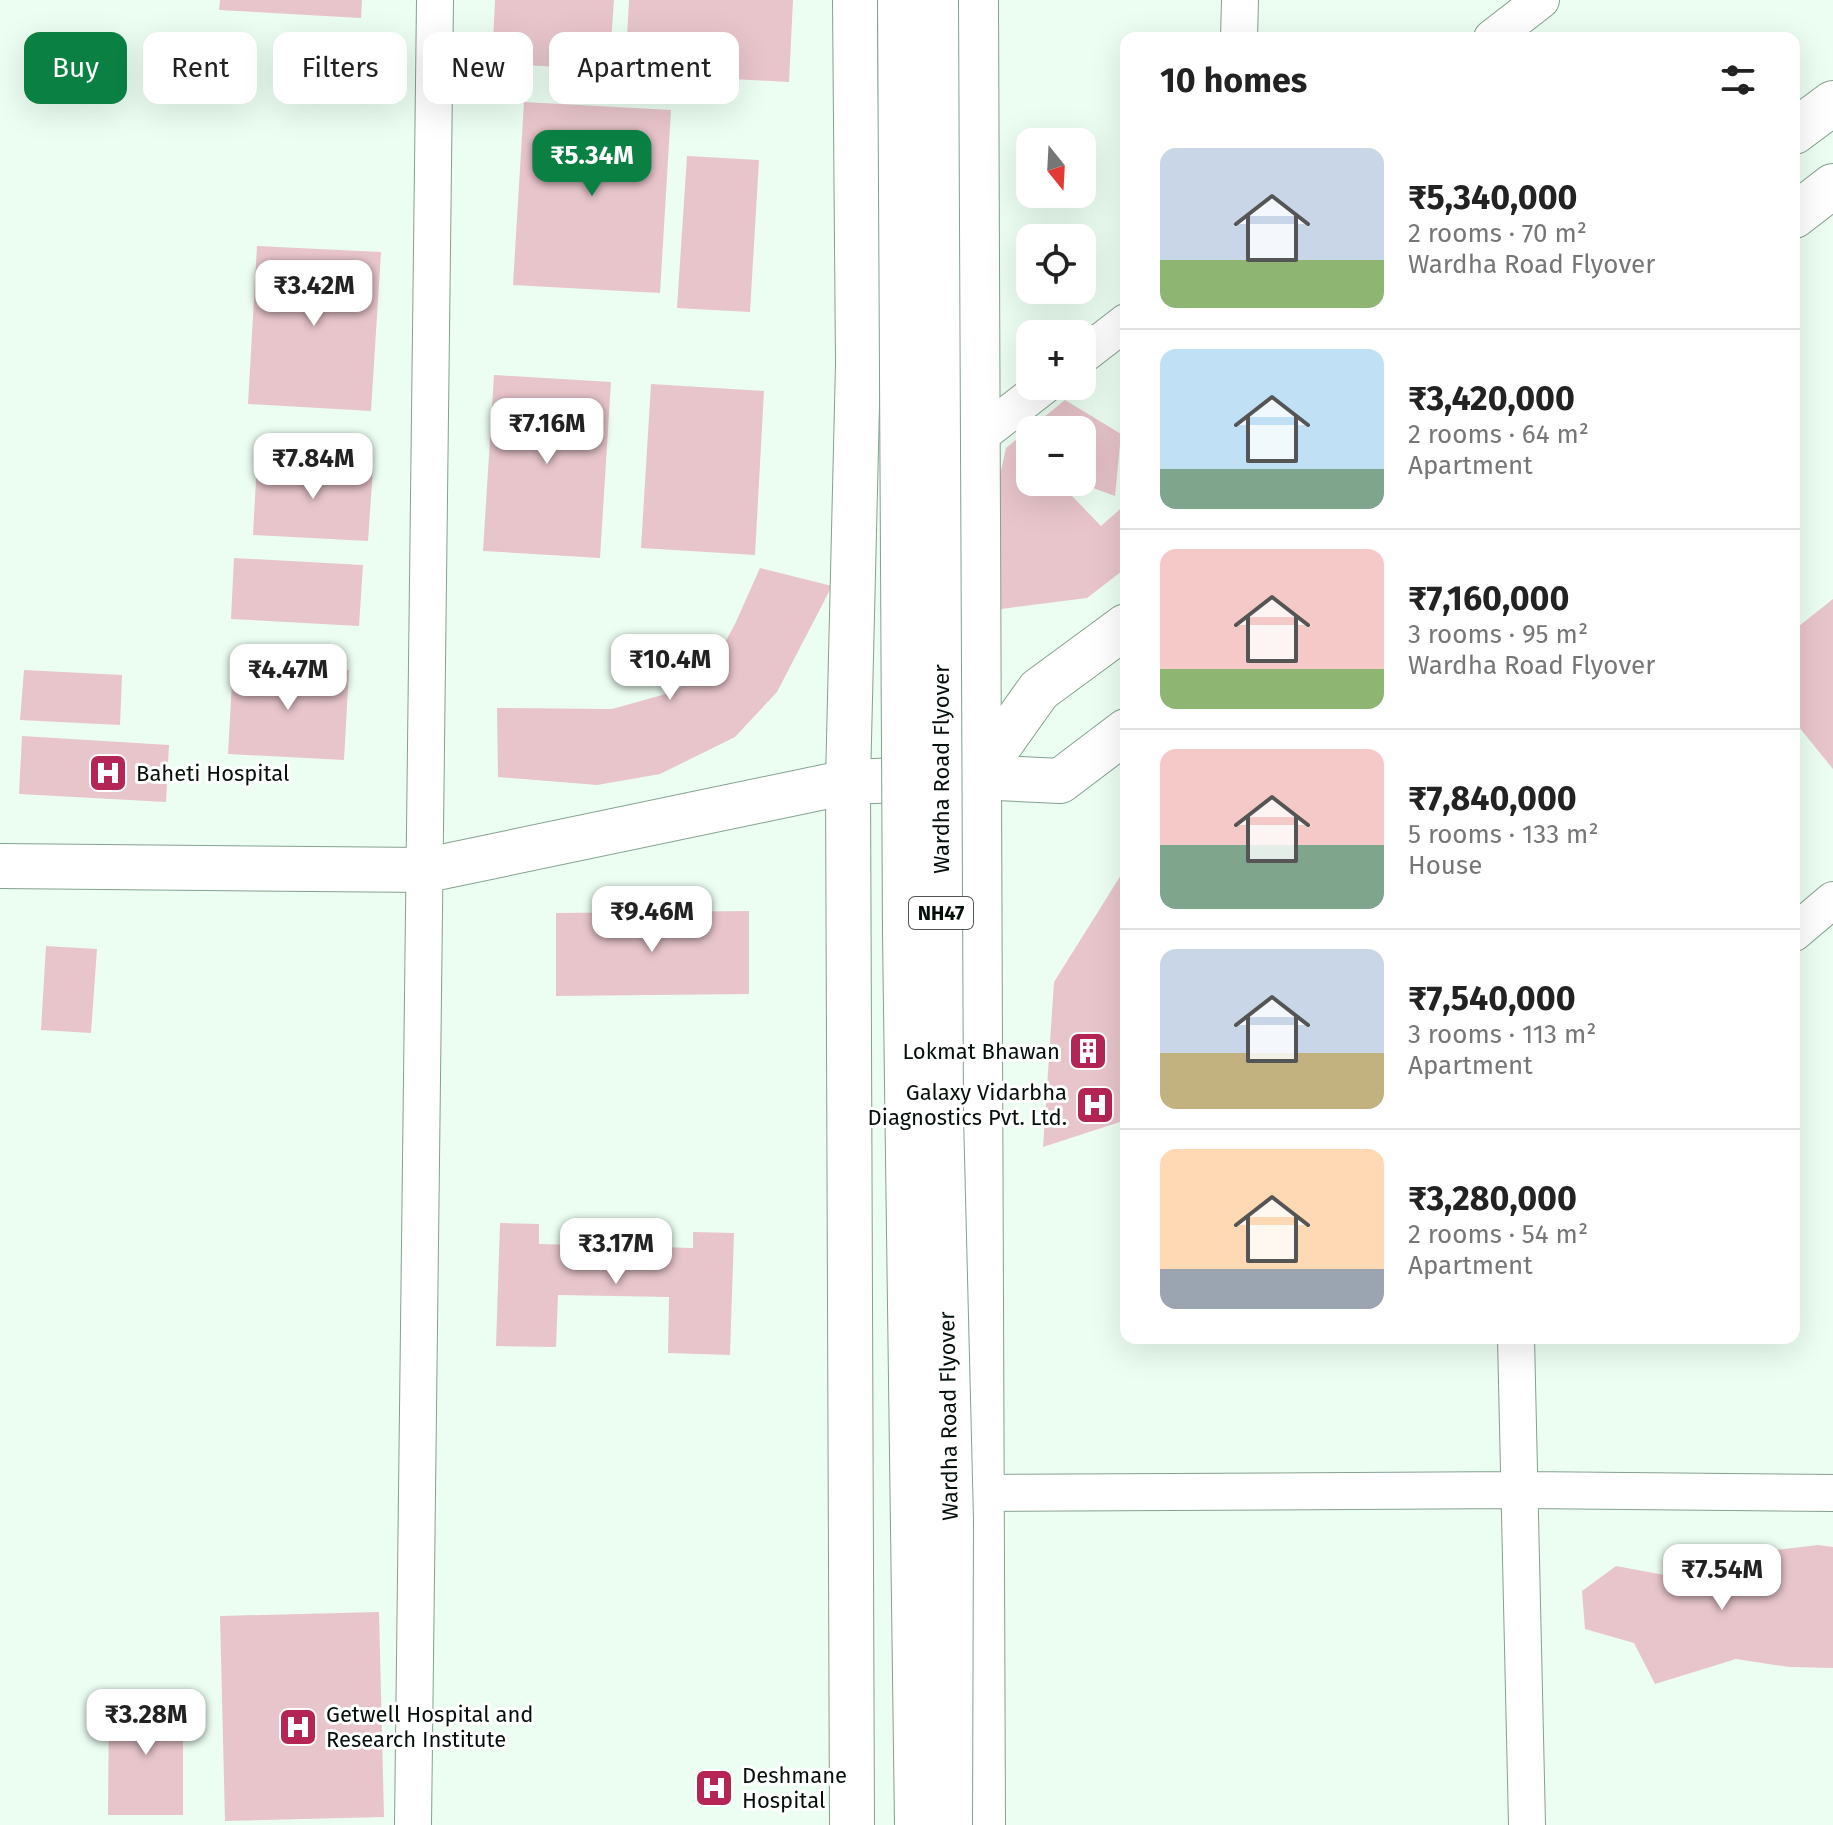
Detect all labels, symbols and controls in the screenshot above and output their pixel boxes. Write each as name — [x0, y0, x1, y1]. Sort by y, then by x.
chip: Buy — [24, 32, 127, 104]
chip: Rent — [143, 32, 257, 104]
chip: Filters — [273, 32, 407, 104]
chip: New — [423, 32, 533, 104]
chip: Apartment — [549, 32, 739, 104]
icon: filters — [1716, 58, 1760, 102]
text: 10 homes — [1160, 60, 1307, 101]
north arrow — [1016, 128, 1096, 208]
map controls — [1016, 128, 1096, 496]
pin: ₹5.34M — [527, 130, 657, 198]
text: ₹5.34M — [550, 140, 634, 171]
text: ₹5,340,000 — [1408, 177, 1577, 218]
icon: home — [1224, 180, 1320, 276]
text: 2 rooms · 70 m² — [1408, 218, 1587, 249]
button: locate — [1016, 224, 1096, 304]
text: Wardha Road Flyover — [1408, 249, 1655, 280]
pin: ₹3.42M — [249, 260, 379, 328]
text: ₹3.42M — [273, 270, 355, 301]
button: + — [1016, 320, 1096, 400]
text: ₹3,420,000 — [1408, 378, 1575, 419]
icon: home — [1224, 381, 1320, 477]
pin: ₹7.16M — [482, 398, 612, 466]
text: ₹7.16M — [508, 408, 586, 439]
button: − — [1016, 416, 1096, 496]
text: 2 rooms · 64 m² — [1408, 419, 1589, 450]
pin: ₹7.84M — [248, 433, 378, 501]
text: ₹7.84M — [272, 443, 354, 474]
text: Apartment — [1408, 450, 1533, 481]
text: ₹7,160,000 — [1408, 578, 1569, 619]
icon: home — [1224, 581, 1320, 677]
text: 3 rooms · 95 m² — [1408, 619, 1588, 650]
pin: ₹10.4M — [605, 634, 735, 702]
pin: ₹4.47M — [223, 644, 353, 712]
text: ₹10.4M — [629, 644, 711, 675]
text: Wardha Road Flyover — [1408, 650, 1655, 681]
text: ₹4.47M — [248, 654, 328, 685]
street label: Wardha Road Flyover — [928, 664, 955, 874]
hospital icon: Baheti Hospital — [87, 752, 129, 794]
place label: Baheti Hospital — [136, 760, 290, 787]
text: ₹7,840,000 — [1408, 778, 1577, 819]
icon: home — [1224, 781, 1320, 877]
text: 5 rooms · 133 m² — [1408, 819, 1599, 850]
text: House — [1408, 850, 1482, 881]
pin: ₹9.46M — [587, 886, 717, 954]
text: ₹9.46M — [610, 896, 694, 927]
road number: NH47 — [909, 897, 973, 929]
text: ₹7,540,000 — [1408, 978, 1576, 1019]
icon: home — [1224, 981, 1320, 1077]
text: 3 rooms · 113 m² — [1408, 1019, 1597, 1050]
building icon: Lokmat Bhawan — [1067, 1030, 1109, 1072]
place label: Lokmat Bhawan — [902, 1038, 1060, 1065]
text: Apartment — [1408, 1050, 1533, 1081]
place label: Galaxy Vidarbha Diagnostics Pvt. Ltd. — [868, 1079, 1067, 1131]
hospital icon: Galaxy Vidarbha Diagnostics Pvt. Ltd. — [1074, 1084, 1116, 1126]
text: ₹3,280,000 — [1408, 1178, 1577, 1219]
icon: home — [1224, 1181, 1320, 1277]
pin: ₹3.17M — [551, 1218, 681, 1286]
text: 2 rooms · 54 m² — [1408, 1219, 1588, 1250]
text: ₹3.17M — [578, 1228, 654, 1259]
text: Apartment — [1408, 1250, 1533, 1281]
street label: Wardha Road Flyover — [933, 1311, 964, 1521]
pin: ₹7.54M — [1657, 1544, 1787, 1612]
text: ₹7.54M — [1681, 1554, 1763, 1585]
pin: ₹3.28M — [81, 1689, 211, 1757]
text: ₹3.28M — [105, 1699, 187, 1730]
place label: Getwell Hospital and Research Institute — [326, 1701, 533, 1753]
hospital icon: Getwell Hospital and Research Institute — [277, 1706, 319, 1748]
place label: Deshmane Hospital — [742, 1762, 847, 1814]
hospital icon: Deshmane Hospital — [693, 1767, 735, 1809]

